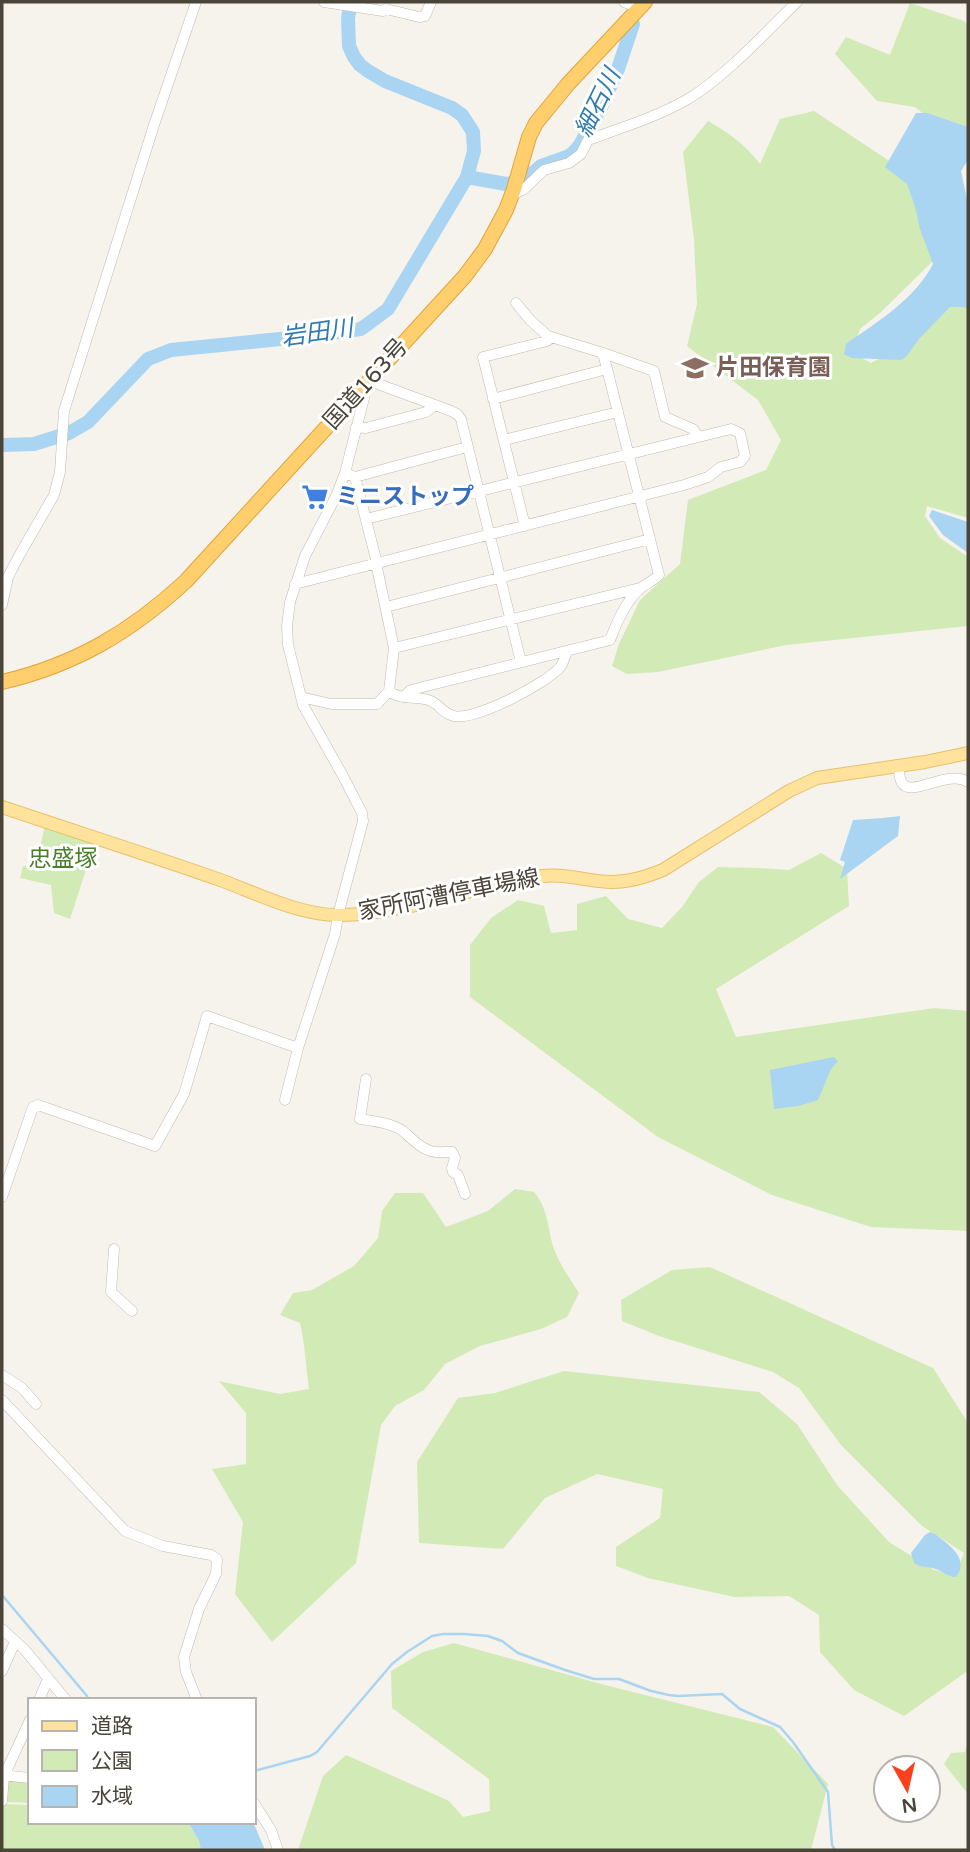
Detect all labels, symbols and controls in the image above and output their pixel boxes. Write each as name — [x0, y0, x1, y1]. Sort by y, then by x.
water label: 細石川 — [569, 62, 628, 142]
water label: 岩田川 — [279, 313, 358, 352]
street label: 国道163号 — [318, 333, 414, 435]
school or university icon: 片田保育園 — [680, 353, 710, 383]
place label: 片田保育園 — [716, 354, 831, 382]
supermarket icon: ミニストップ — [300, 482, 330, 512]
place label: ミニストップ — [336, 483, 474, 511]
park label: 忠盛塚 — [29, 845, 98, 873]
street label: 家所阿漕停車場線 — [356, 864, 542, 926]
legend — [28, 1698, 256, 1824]
text: 道路 — [91, 1714, 133, 1739]
text: 公園 — [91, 1749, 133, 1774]
north arrow — [872, 1754, 942, 1824]
text: 水域 — [91, 1784, 133, 1809]
text: N — [900, 1793, 918, 1817]

